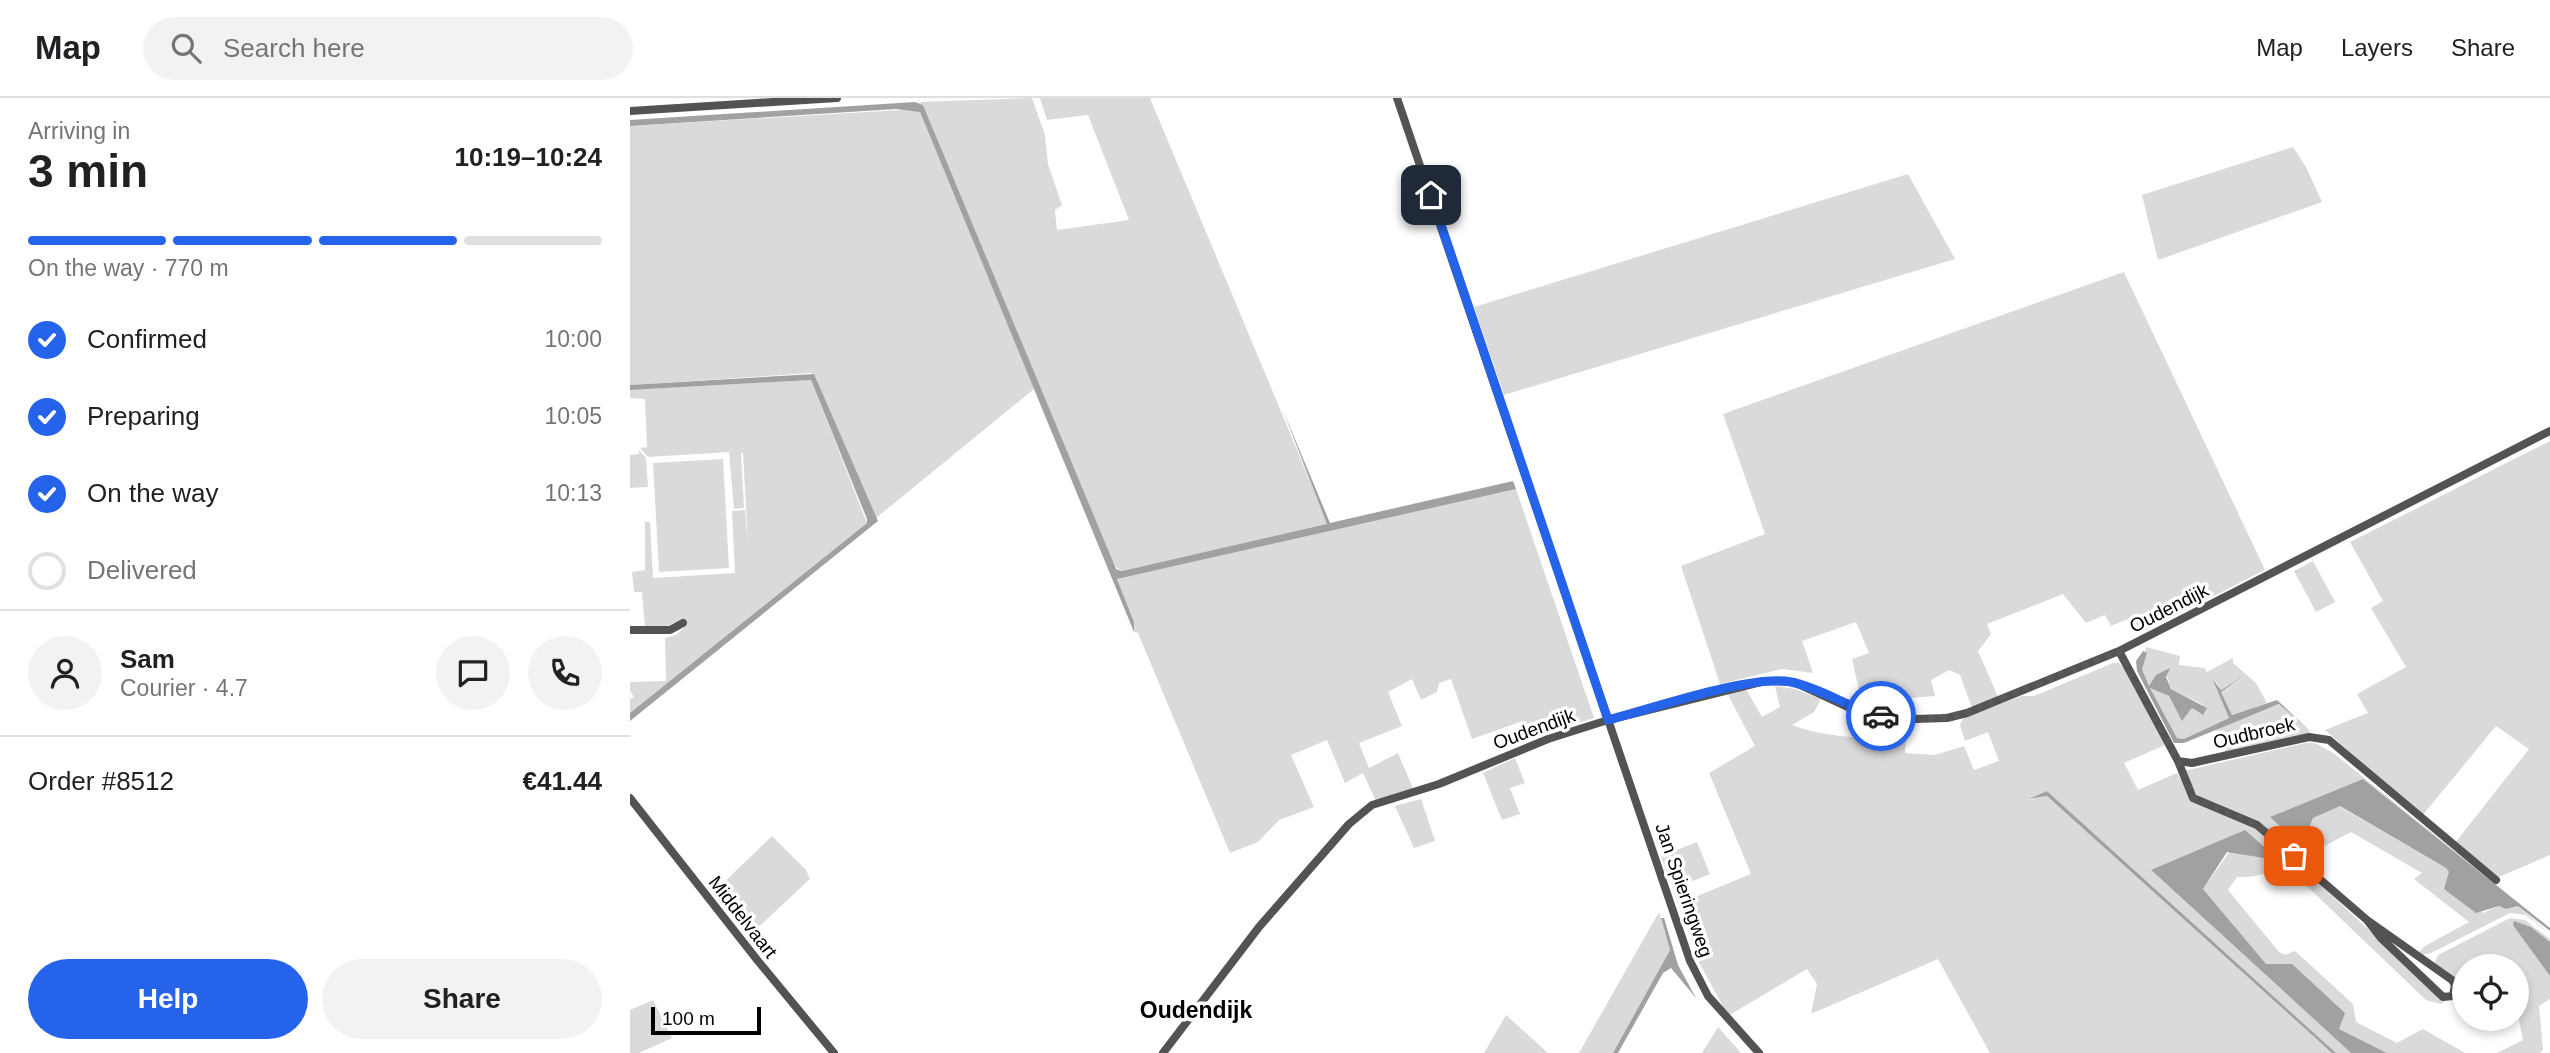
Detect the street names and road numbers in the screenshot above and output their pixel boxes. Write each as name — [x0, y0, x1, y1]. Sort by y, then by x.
street label: Oudendijk — [2126, 579, 2212, 637]
street label: Oudendijk — [1490, 704, 1578, 753]
street label: Oudbroek — [2211, 713, 2297, 753]
street label: Jan Spieringweg — [1651, 820, 1717, 960]
street label: Middelvaart — [704, 872, 782, 963]

